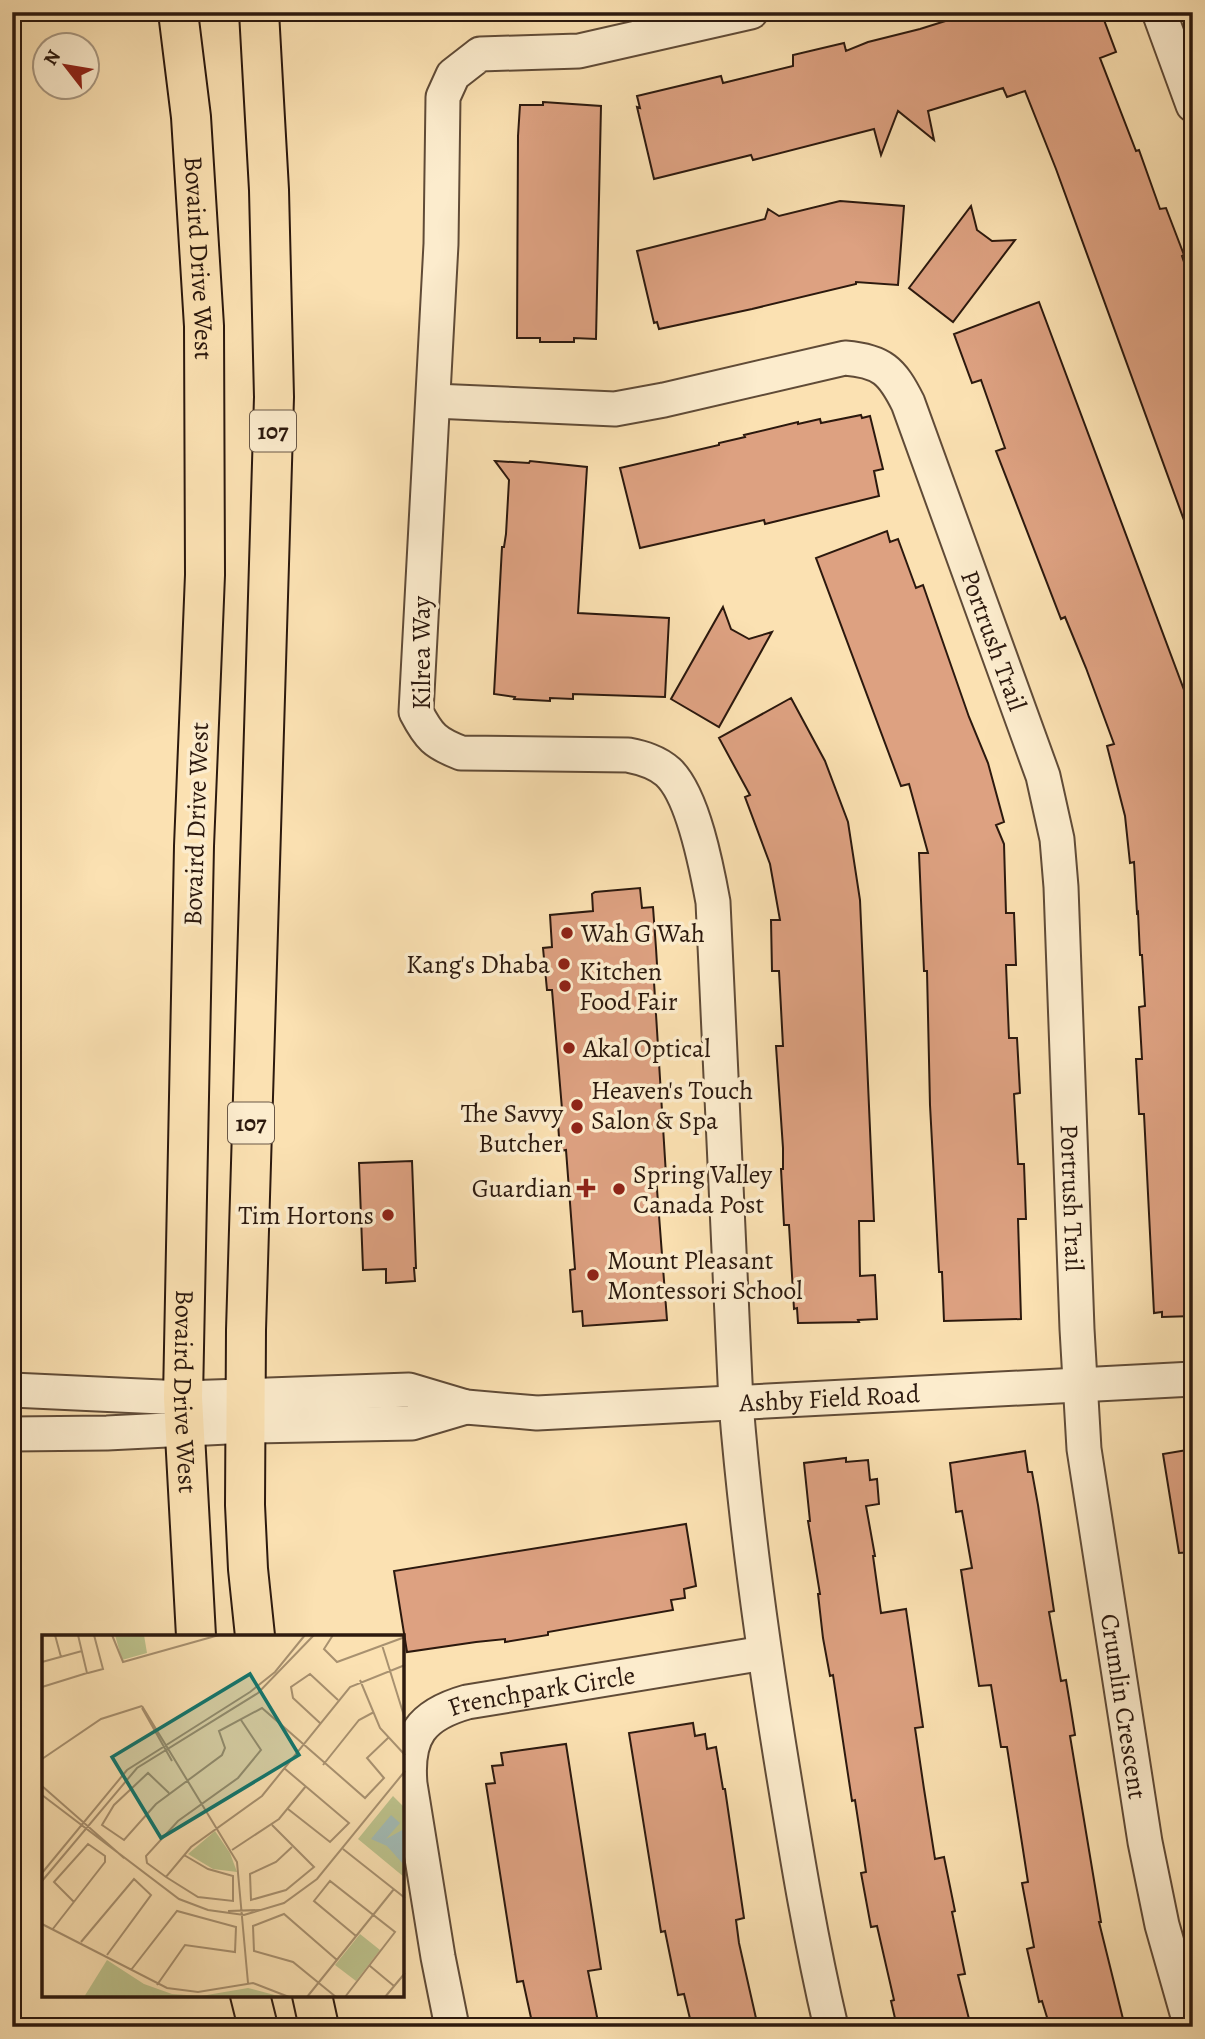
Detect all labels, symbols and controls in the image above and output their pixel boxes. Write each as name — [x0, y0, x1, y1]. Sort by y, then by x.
north arrow — [32, 32, 102, 102]
text: N — [38, 45, 67, 70]
street label: Bovaird Drive West — [176, 155, 222, 360]
road number: 107 — [250, 410, 296, 452]
street label: Portrush Trail — [952, 565, 1035, 715]
street label: Kilrea Way — [404, 596, 439, 710]
street label: Bovaird Drive West — [175, 721, 217, 926]
place label: Wah G Wah — [580, 916, 705, 951]
marker: Wah G Wah — [559, 925, 575, 941]
place label: Kang's Dhaba — [406, 947, 550, 982]
place label: Kitchen Food Fair — [579, 954, 678, 1019]
marker: Kang's Dhaba — [556, 956, 572, 972]
marker: Kitchen Food Fair — [557, 978, 573, 994]
place label: Akal Optical — [582, 1031, 711, 1066]
marker: Akal Optical — [561, 1040, 577, 1056]
place label: Heaven's Touch Salon & Spa — [591, 1073, 753, 1138]
place label: The Savvy Butcher — [461, 1096, 563, 1161]
marker: Heaven's Touch Salon & Spa — [569, 1097, 585, 1113]
road number: 107 — [228, 1102, 274, 1143]
marker: The Savvy Butcher — [569, 1120, 585, 1136]
street label: Portrush Trail — [1052, 1124, 1092, 1272]
place label: Spring Valley Canada Post — [633, 1157, 772, 1222]
place label: Guardian — [472, 1171, 572, 1206]
marker: Guardian — [578, 1180, 594, 1196]
marker: Spring Valley Canada Post — [611, 1181, 627, 1197]
place label: Tim Hortons — [238, 1198, 374, 1233]
marker: Tim Hortons — [380, 1207, 396, 1223]
place label: Mount Pleasant Montessori School — [607, 1243, 803, 1308]
marker: Mount Pleasant Montessori School — [585, 1267, 601, 1283]
street label: Bovaird Drive West — [165, 1289, 206, 1495]
street label: Ashby Field Road — [737, 1376, 921, 1420]
street label: Crumlin Crescent — [1092, 1611, 1156, 1802]
inset map — [42, 1635, 404, 1997]
street label: Frenchpark Circle — [443, 1657, 638, 1725]

